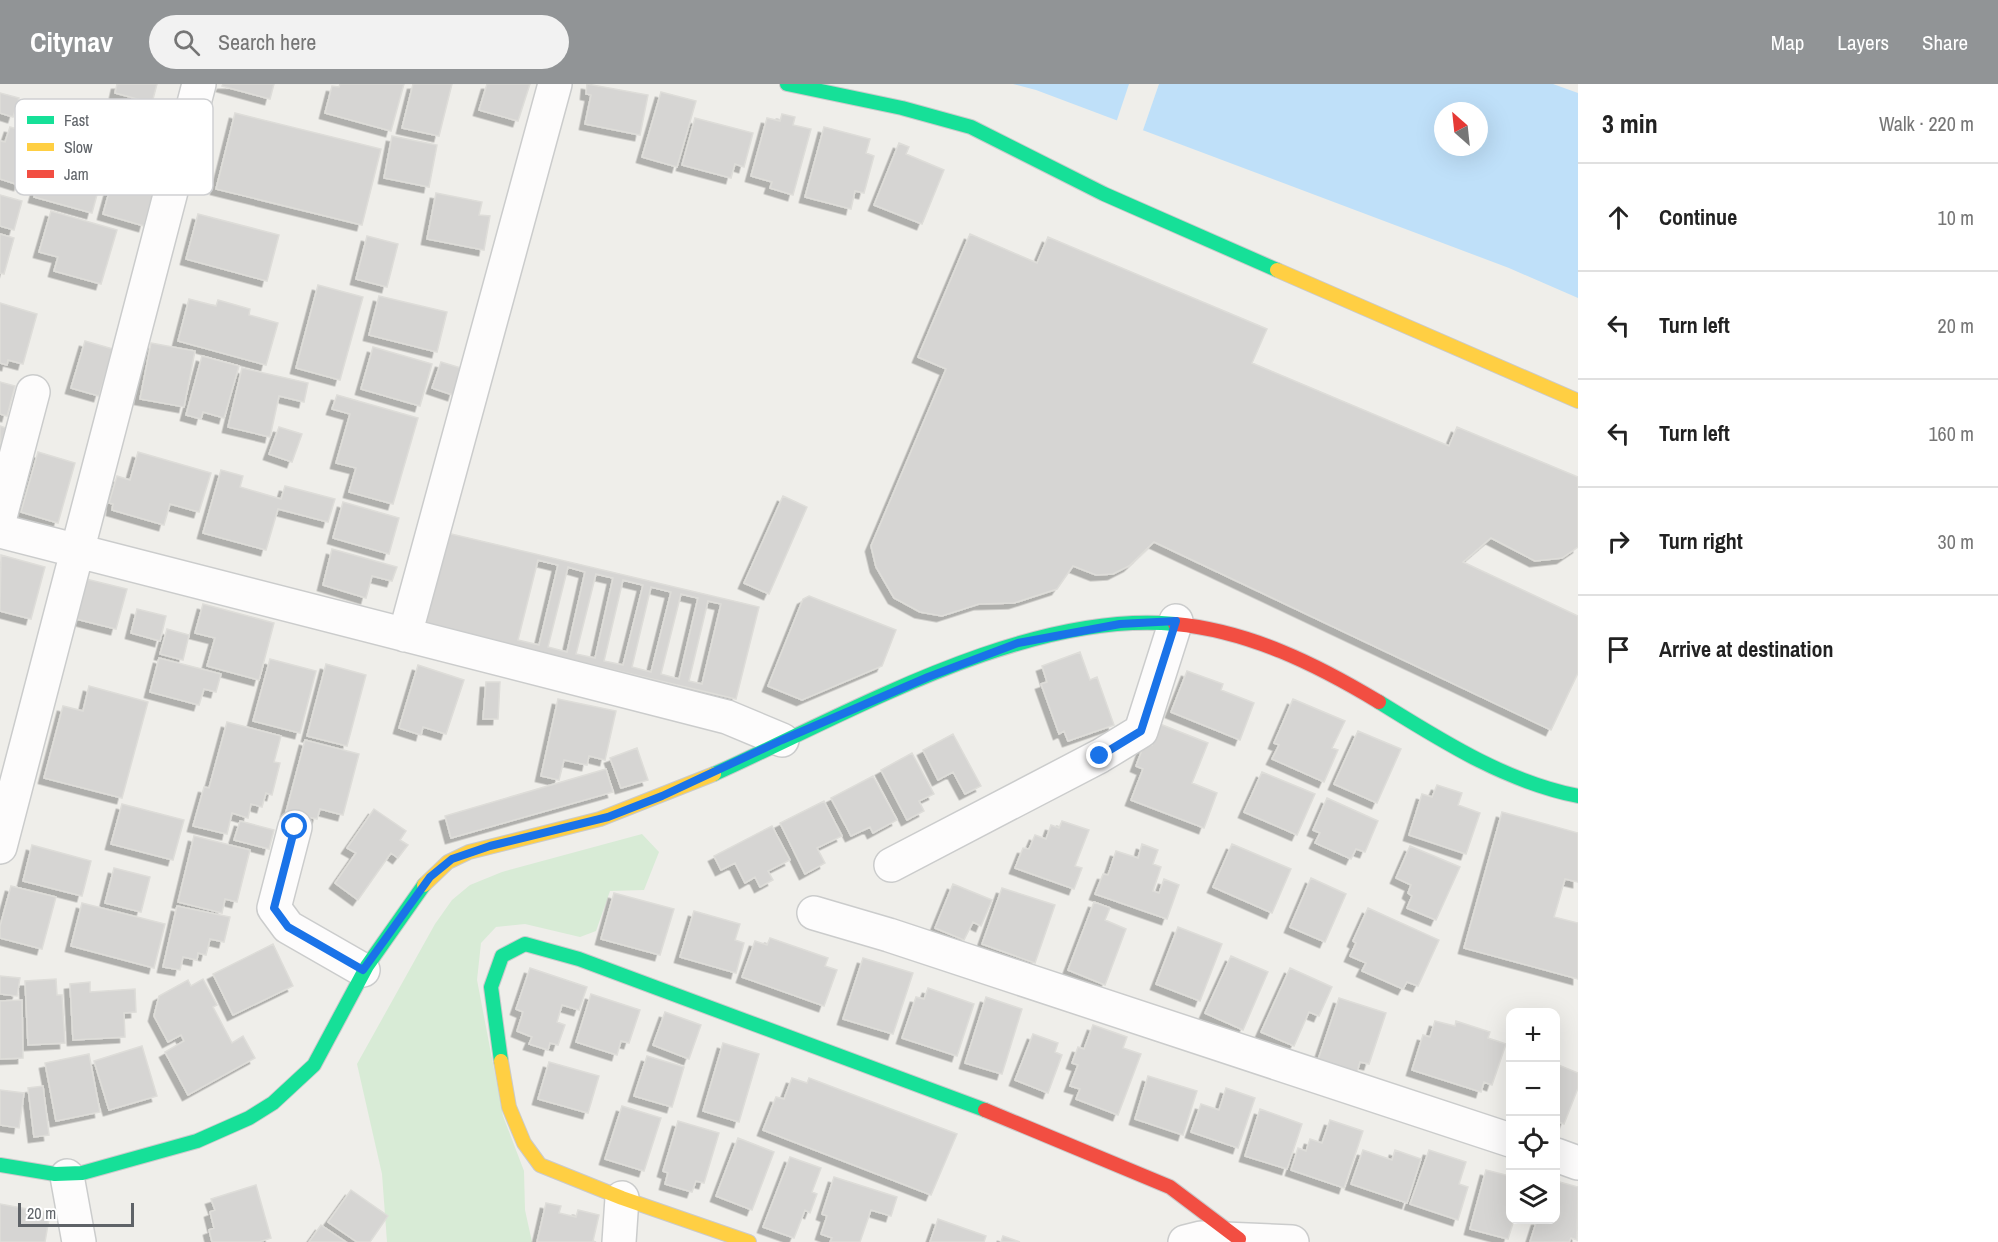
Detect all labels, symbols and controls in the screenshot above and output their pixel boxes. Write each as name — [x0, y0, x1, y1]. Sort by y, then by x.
search box — [149, 15, 569, 69]
text: Citynav — [30, 23, 113, 61]
icon: search — [170, 26, 203, 59]
text: Search here — [218, 27, 316, 57]
text: Map — [1771, 28, 1804, 57]
text: Layers — [1837, 28, 1889, 57]
text: Share — [1922, 28, 1968, 57]
legend — [15, 99, 213, 195]
north arrow — [1434, 102, 1488, 156]
text: 3 min — [1602, 106, 1658, 141]
text: Fast — [64, 109, 89, 131]
text: Walk · 220 m — [1879, 110, 1974, 137]
text: Slow — [64, 136, 93, 158]
text: Jam — [64, 163, 89, 185]
icon: ahead — [1602, 201, 1635, 234]
text: Continue — [1659, 202, 1737, 232]
text: 10 m — [1938, 204, 1974, 231]
icon: left — [1602, 309, 1635, 342]
text: Turn left — [1659, 310, 1730, 340]
text: 20 m — [1938, 312, 1974, 339]
icon: left — [1602, 417, 1635, 450]
text: Turn left — [1659, 418, 1730, 448]
text: 160 m — [1928, 420, 1974, 447]
icon: right — [1602, 525, 1635, 558]
text: Turn right — [1659, 526, 1743, 556]
text: 30 m — [1938, 528, 1974, 555]
icon: arrive — [1602, 633, 1635, 666]
text: Arrive at destination — [1659, 634, 1833, 664]
route end — [1086, 742, 1112, 768]
route start — [281, 813, 307, 839]
map controls — [1506, 1008, 1560, 1224]
button: + — [1506, 1008, 1560, 1062]
button: − — [1506, 1062, 1560, 1116]
button: locate — [1506, 1116, 1560, 1170]
button: layers — [1506, 1170, 1560, 1224]
scale bar — [18, 1200, 134, 1228]
text: 20 m — [27, 1202, 56, 1224]

